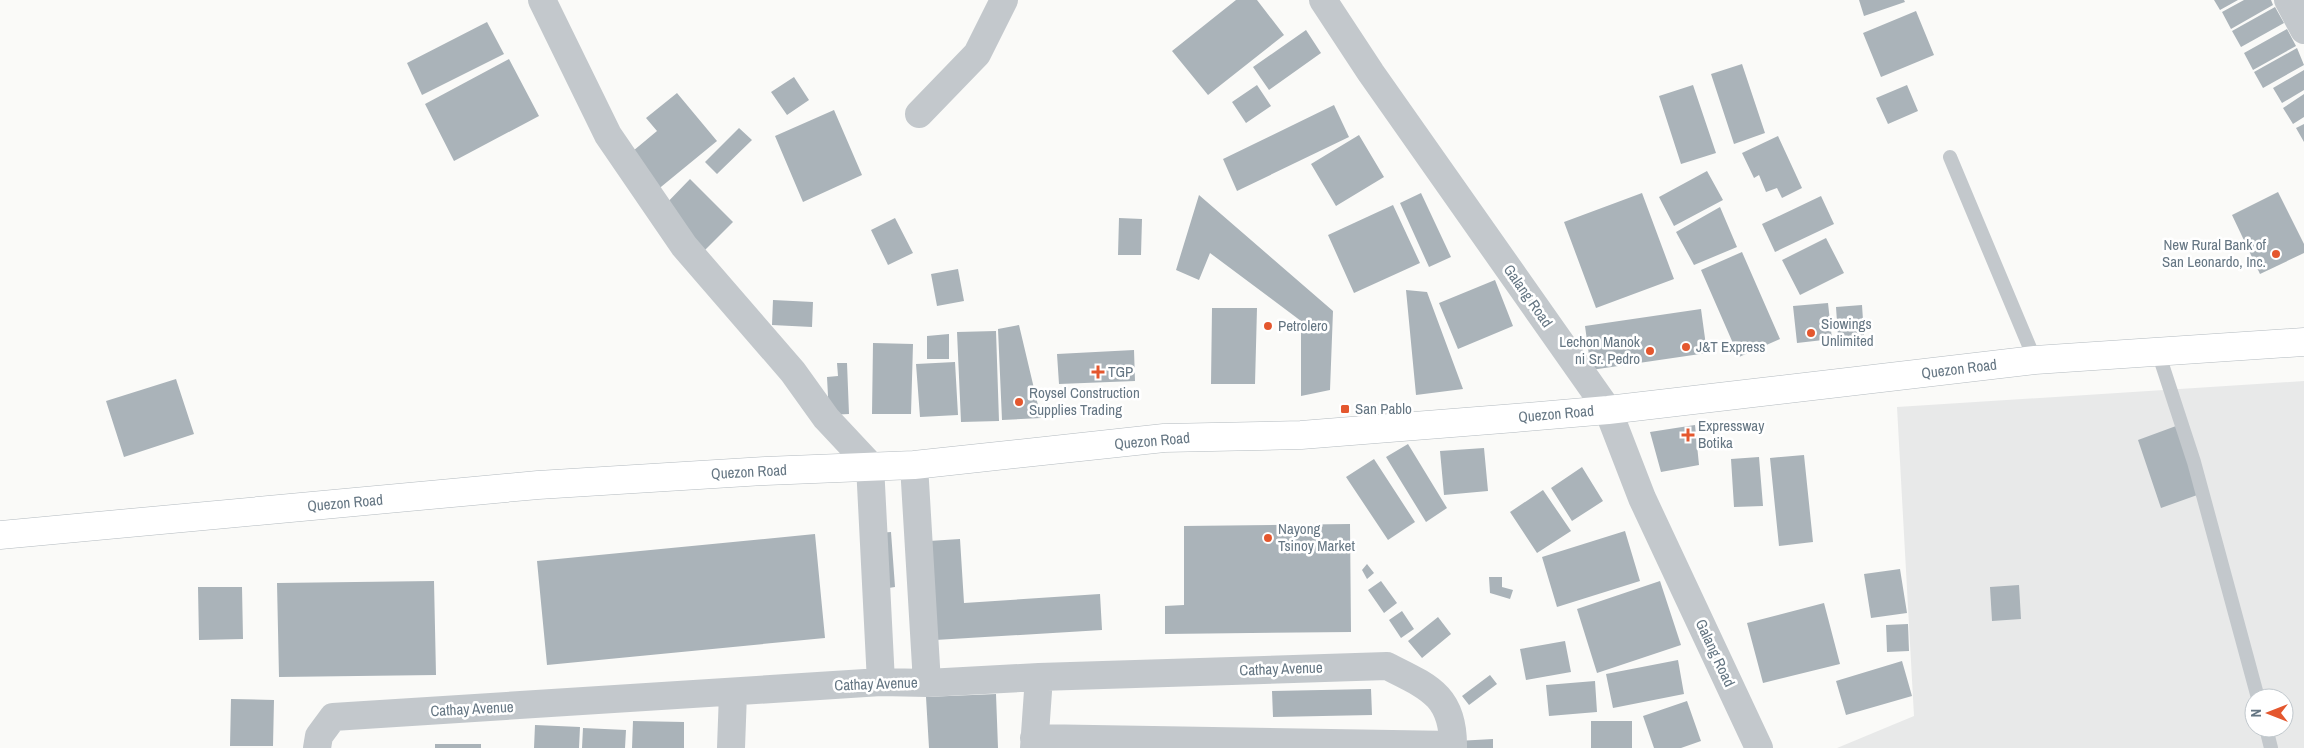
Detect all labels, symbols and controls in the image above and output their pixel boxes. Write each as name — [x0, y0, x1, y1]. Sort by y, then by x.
place label: New Rural Bank of San Leonardo, Inc. — [2162, 234, 2267, 272]
marker: New Rural Bank of San Leonardo, Inc. — [2270, 248, 2282, 260]
street label: Galang Road — [1499, 260, 1558, 331]
place label: Siowings Unlimited — [1821, 313, 1874, 351]
place label: Petrolero — [1278, 315, 1328, 336]
marker: Petrolero — [1262, 320, 1274, 332]
marker: Siowings Unlimited — [1805, 327, 1817, 339]
place label: Lechon Manok ni Sr. Pedro — [1559, 331, 1641, 369]
place label: J&T Express — [1696, 336, 1766, 357]
marker: J&T Express — [1680, 341, 1692, 353]
marker: Lechon Manok ni Sr. Pedro — [1644, 345, 1656, 357]
street label: Quezon Road — [1920, 353, 1998, 384]
place label: TGP — [1108, 361, 1133, 382]
marker: TGP — [1092, 366, 1104, 378]
place label: Roysel Construction Supplies Trading — [1029, 382, 1140, 420]
marker: Roysel Construction Supplies Trading — [1013, 396, 1025, 408]
place label: San Pablo — [1355, 398, 1412, 419]
street label: Quezon Road — [1517, 400, 1595, 427]
marker: San Pablo — [1339, 403, 1351, 415]
place label: Expressway Botika — [1698, 415, 1765, 453]
street label: Quezon Road — [1113, 427, 1191, 454]
marker: Expressway Botika — [1682, 429, 1694, 441]
street label: Quezon Road — [711, 459, 787, 484]
street label: Quezon Road — [306, 489, 384, 516]
place label: Nayong Tsinoy Market — [1278, 518, 1355, 556]
marker: Nayong Tsinoy Market — [1262, 532, 1274, 544]
street label: Galang Road — [1691, 616, 1740, 690]
street label: Cathay Avenue — [1239, 657, 1323, 680]
street label: Cathay Avenue — [834, 672, 918, 695]
north arrow — [2244, 688, 2294, 738]
street label: Cathay Avenue — [430, 696, 514, 721]
text: N — [2247, 709, 2265, 717]

